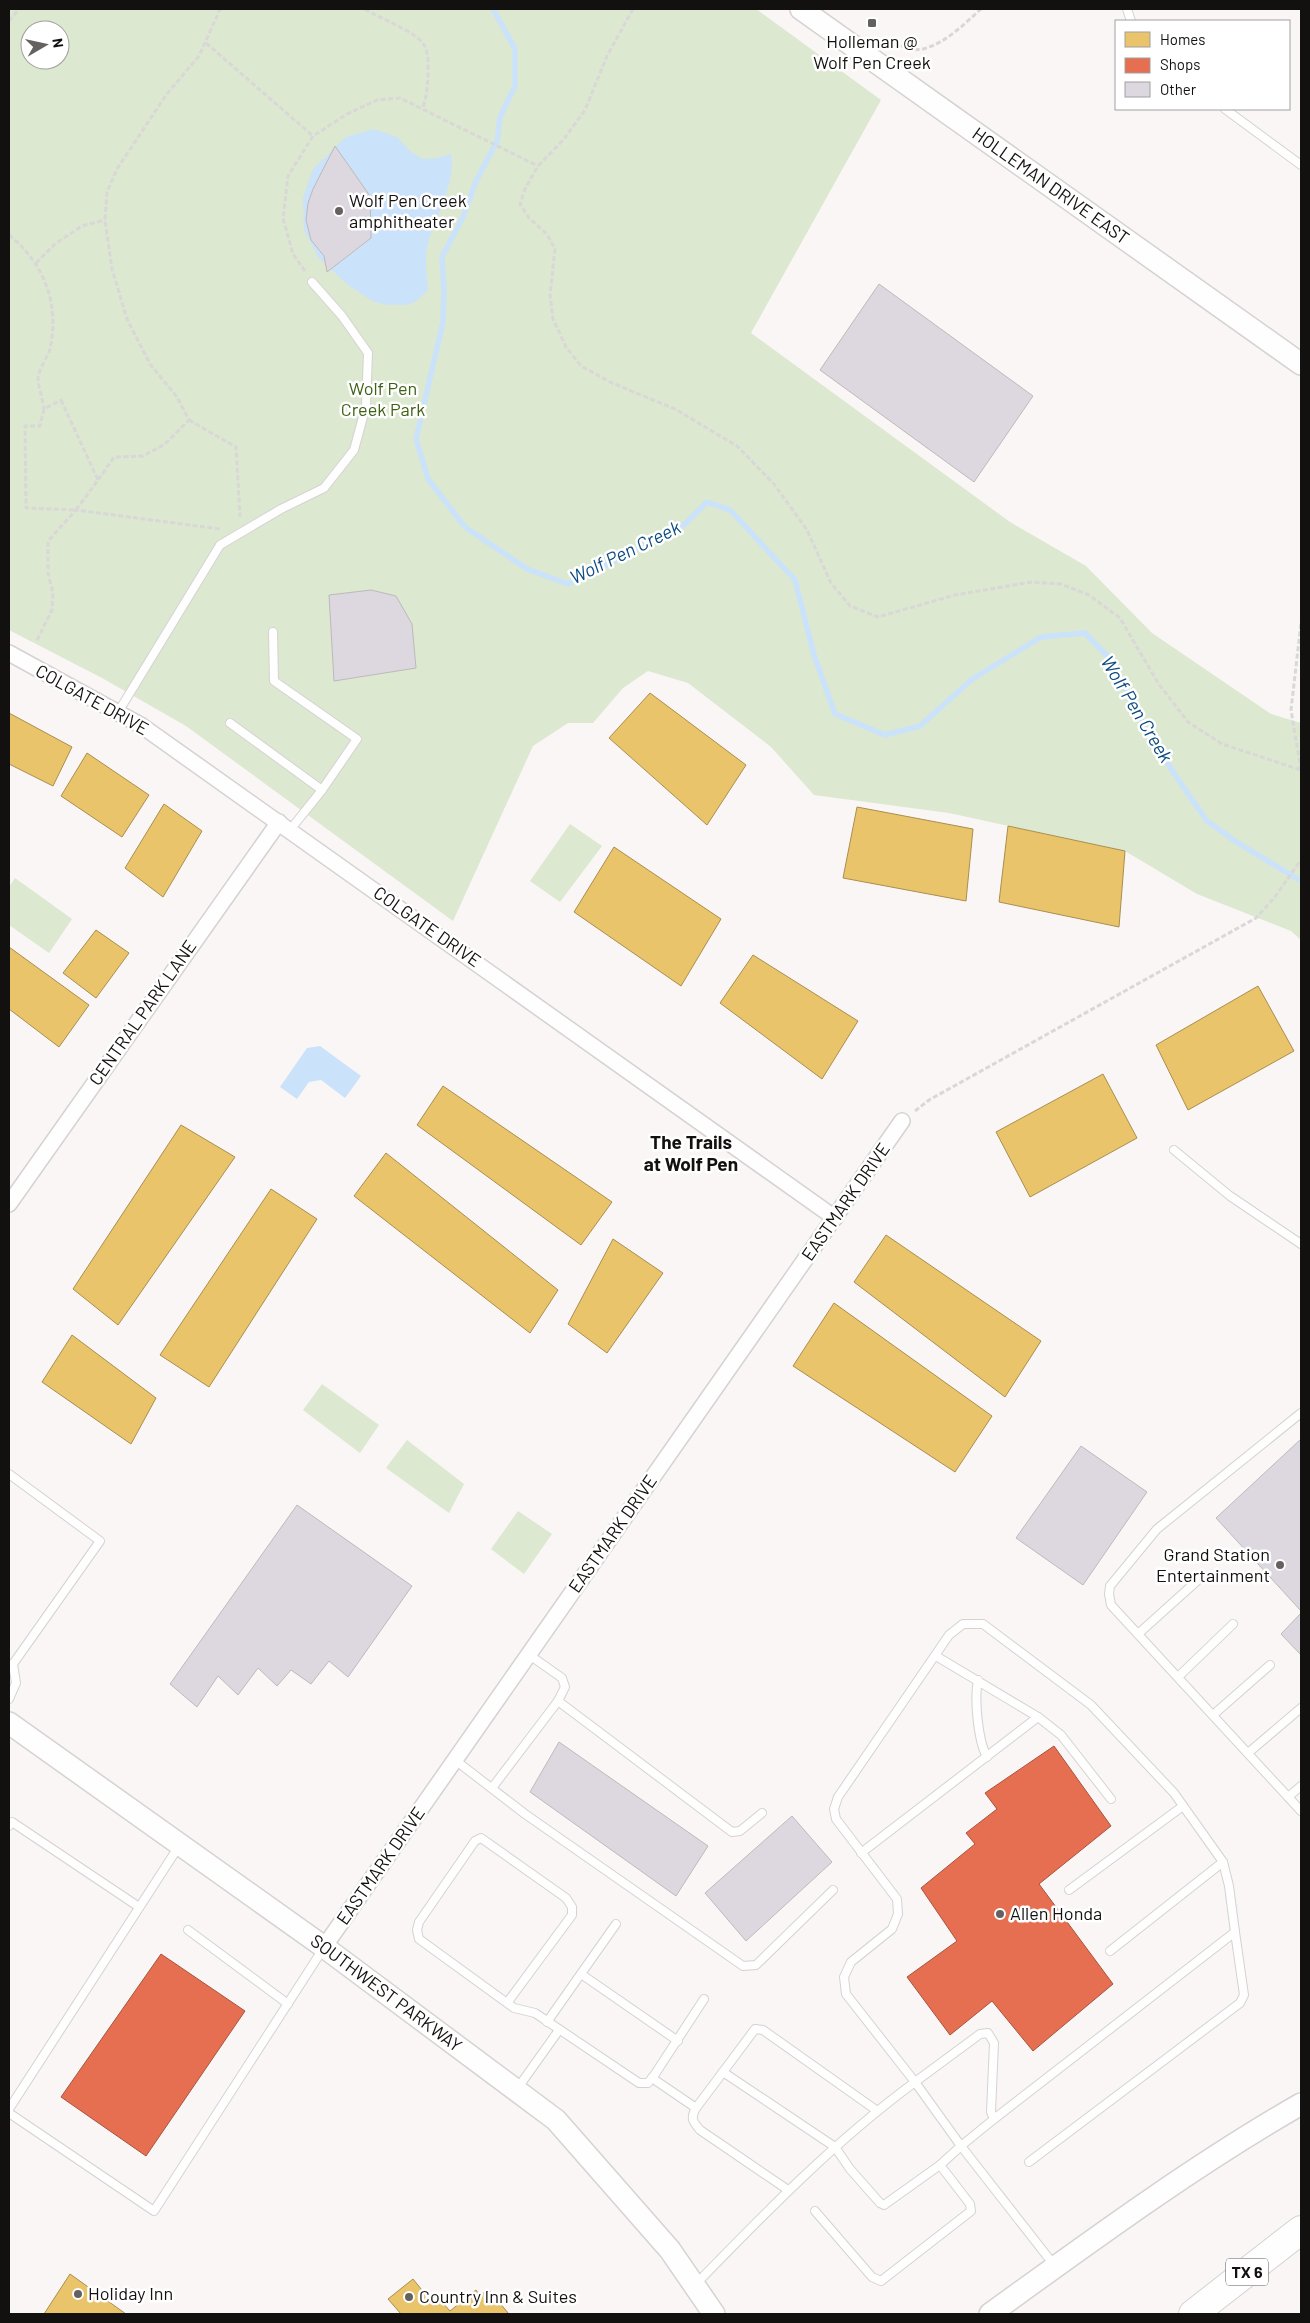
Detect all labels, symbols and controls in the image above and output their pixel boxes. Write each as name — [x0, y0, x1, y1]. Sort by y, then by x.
marker: Holleman @ Wolf Pen Creek — [866, 17, 878, 29]
north arrow — [20, 20, 70, 70]
legend — [1115, 20, 1290, 110]
place label: Holleman @ Wolf Pen Creek — [813, 30, 931, 73]
text: Homes — [1160, 30, 1205, 48]
text: N — [49, 37, 67, 49]
text: Shops — [1160, 55, 1200, 73]
text: Other — [1160, 80, 1197, 98]
street label: HOLLEMAN DRIVE EAST — [968, 122, 1134, 248]
place label: Wolf Pen Creek amphitheater — [349, 189, 467, 232]
marker: Wolf Pen Creek amphitheater — [333, 205, 345, 217]
park label: Wolf Pen Creek Park — [341, 377, 425, 420]
water label: Wolf Pen Creek — [566, 514, 685, 588]
water label: Wolf Pen Creek — [1097, 651, 1179, 767]
street label: COLGATE DRIVE — [32, 659, 153, 739]
street label: COLGATE DRIVE — [370, 881, 485, 971]
street label: CENTRAL PARK LANE — [84, 936, 201, 1089]
district label: The Trails at Wolf Pen — [644, 1130, 738, 1175]
street label: EASTMARK DRIVE — [796, 1138, 894, 1265]
street label: EASTMARK DRIVE — [563, 1470, 661, 1597]
place label: Grand Station Entertainment — [1156, 1543, 1270, 1586]
marker: Grand Station Entertainment — [1274, 1559, 1286, 1571]
street label: EASTMARK DRIVE — [331, 1802, 429, 1929]
place label: Allen Honda — [1010, 1902, 1102, 1924]
marker: Allen Honda — [994, 1908, 1006, 1920]
street label: SOUTHWEST PARKWAY — [307, 1929, 467, 2056]
road number: TX 6 — [1226, 2258, 1268, 2286]
place label: Holiday Inn — [88, 2282, 173, 2304]
place label: Country Inn & Suites — [419, 2285, 577, 2307]
marker: Holiday Inn — [72, 2288, 84, 2300]
marker: Country Inn & Suites — [403, 2291, 415, 2303]

